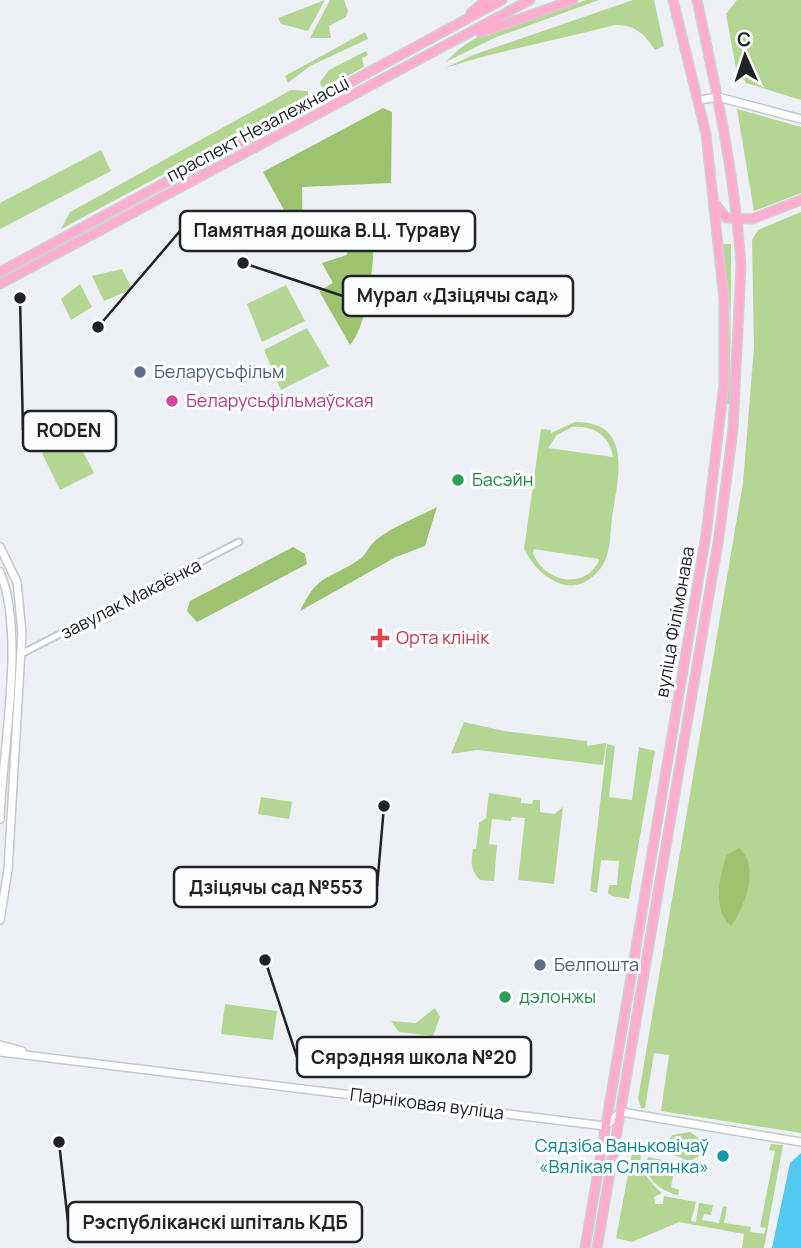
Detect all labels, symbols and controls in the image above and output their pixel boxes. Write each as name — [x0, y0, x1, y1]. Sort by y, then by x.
north arrow — [710, 21, 780, 91]
text: С — [736, 26, 752, 52]
street label: праспект Незалежнасці — [162, 70, 353, 187]
callout: Памятная дошка В.Ц. Тураву — [180, 211, 475, 251]
text: Памятная дошка В.Ц. Тураву — [194, 217, 461, 243]
callout: Мурал «Дзіцячы сад» — [343, 276, 573, 316]
text: Мурал «Дзіцячы сад» — [357, 282, 559, 308]
place label: Беларусьфільм — [154, 359, 284, 383]
marker: Беларусьфільм — [132, 364, 148, 380]
place label: Беларусьфільмаўская — [186, 388, 374, 412]
marker: Беларусьфільмаўская — [164, 393, 180, 409]
callout: RODEN — [23, 411, 116, 451]
text: RODEN — [37, 417, 101, 443]
place label: Басэйн — [472, 467, 533, 491]
marker: Басэйн — [450, 472, 466, 488]
street label: вуліца Філімонава — [649, 544, 699, 699]
street label: завулак Макаёнка — [56, 552, 205, 644]
place label: Орта клінік — [396, 625, 490, 649]
marker: Орта клінік — [370, 628, 390, 648]
callout: Дзіцячы сад №553 — [174, 867, 377, 907]
text: Дзіцячы сад №553 — [189, 874, 363, 900]
place label: Белпошта — [554, 952, 639, 976]
marker: Белпошта — [532, 957, 548, 973]
place label: дэлонжы — [519, 984, 596, 1008]
marker: дэлонжы — [497, 989, 513, 1005]
callout: Сярэдняя школа №20 — [297, 1037, 531, 1077]
text: Сярэдняя школа №20 — [311, 1044, 517, 1070]
street label: Парніковая вуліца — [349, 1082, 505, 1124]
place label: Сядзіба Ваньковічаў «Вялікая Сляпянка» — [535, 1133, 709, 1178]
marker: Сядзіба Ваньковічаў «Вялікая Сляпянка» — [715, 1148, 731, 1164]
callout: Рэспубліканскі шпіталь КДБ — [68, 1202, 362, 1242]
text: Рэспубліканскі шпіталь КДБ — [82, 1209, 348, 1235]

